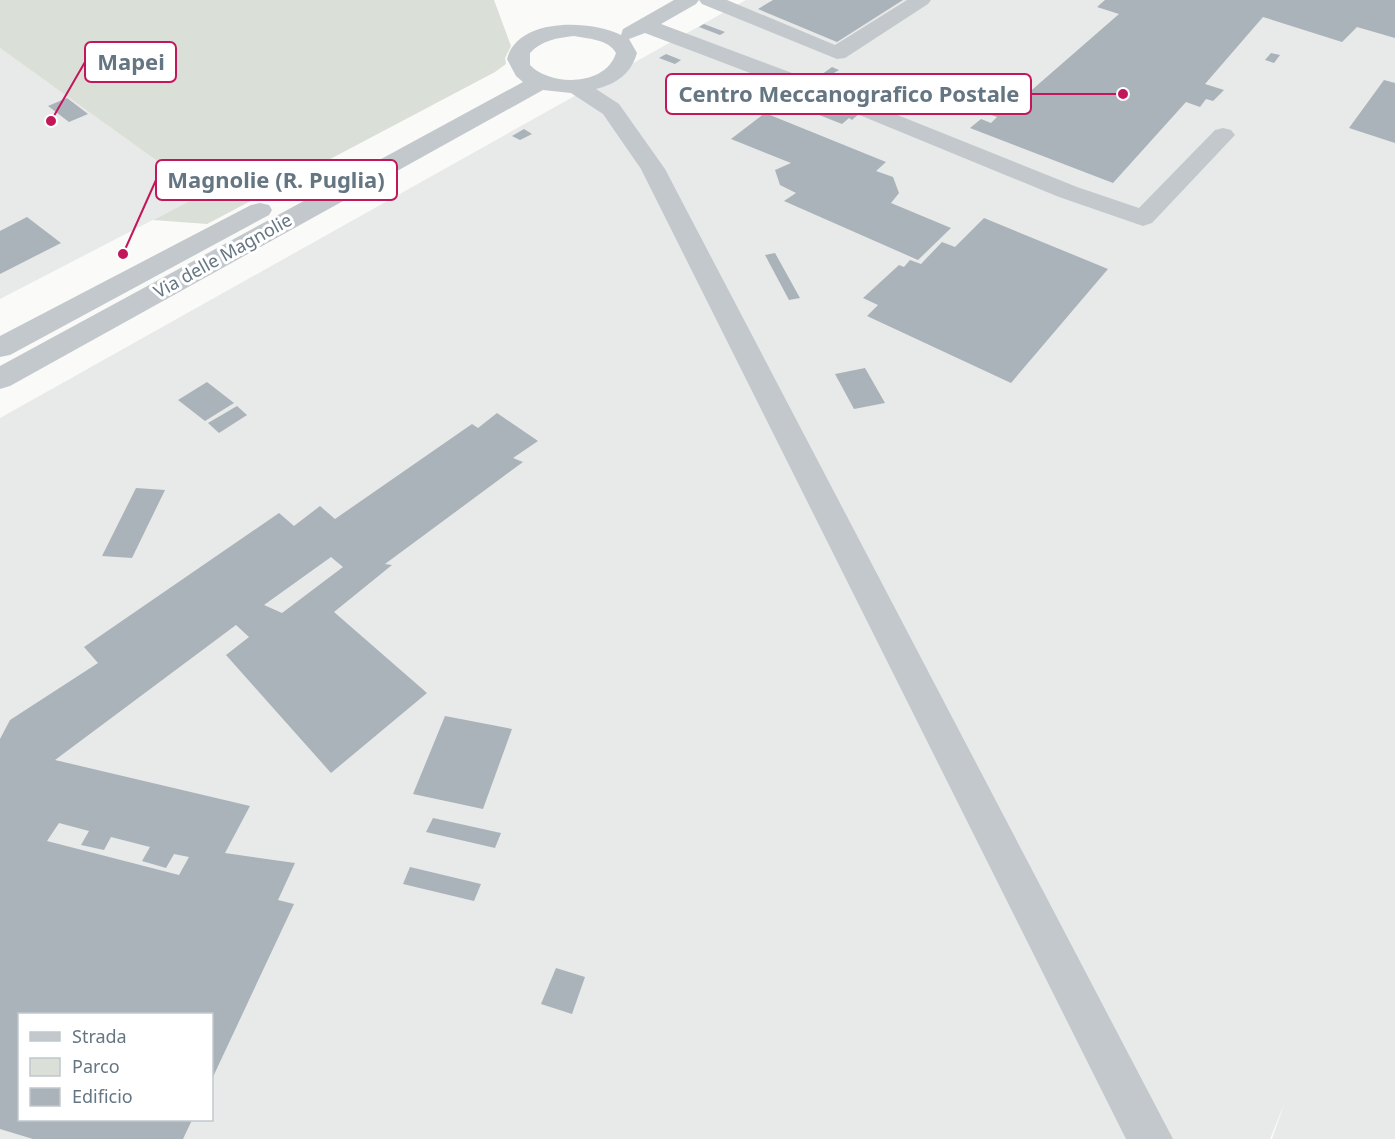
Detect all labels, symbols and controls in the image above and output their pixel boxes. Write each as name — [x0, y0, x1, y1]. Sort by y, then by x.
callout: Mapei — [85, 42, 176, 82]
text: Mapei — [97, 46, 165, 76]
callout: Centro Meccanografico Postale — [666, 74, 1031, 114]
text: Centro Meccanografico Postale — [678, 78, 1020, 108]
callout: Magnolie (R. Puglia) — [156, 160, 397, 200]
text: Magnolie (R. Puglia) — [167, 164, 385, 194]
street label: Via delle Magnolie — [149, 207, 296, 303]
legend — [18, 1013, 213, 1121]
text: Strada — [72, 1024, 127, 1048]
text: Parco — [72, 1054, 120, 1078]
text: Edificio — [72, 1084, 133, 1108]

